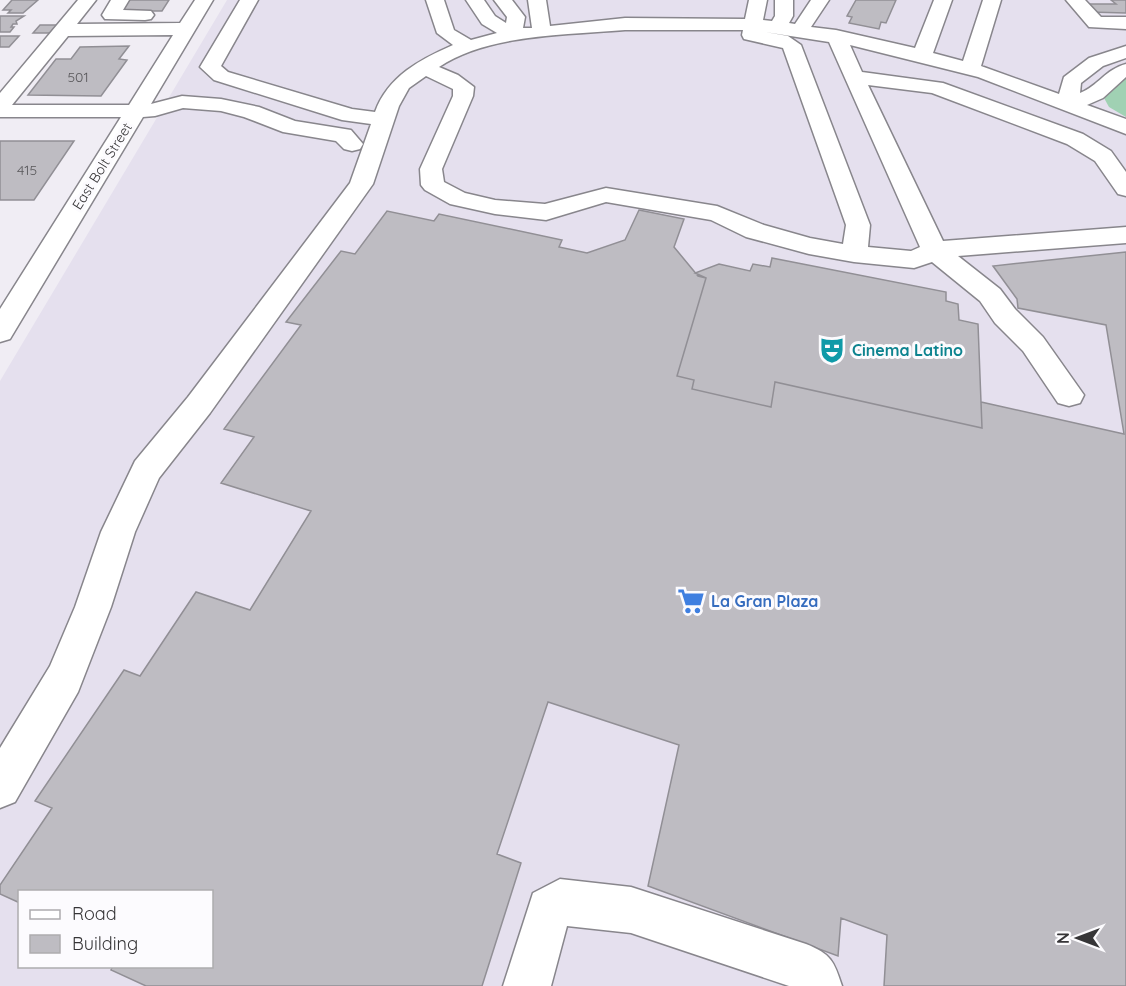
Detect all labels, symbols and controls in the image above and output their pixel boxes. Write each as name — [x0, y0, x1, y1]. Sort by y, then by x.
house number: 501 — [67, 68, 89, 86]
street label: East Bolt Street — [68, 119, 136, 213]
house number: 415 — [17, 161, 37, 179]
theatre icon: Cinema Latino — [817, 335, 847, 365]
place label: Cinema Latino — [852, 340, 963, 360]
supermarket icon: La Gran Plaza — [676, 586, 706, 616]
place label: La Gran Plaza — [711, 591, 818, 611]
legend — [18, 890, 213, 968]
text: Road — [72, 902, 117, 925]
north arrow — [1048, 908, 1108, 968]
text: Building — [72, 932, 138, 955]
text: N — [1053, 932, 1073, 944]

